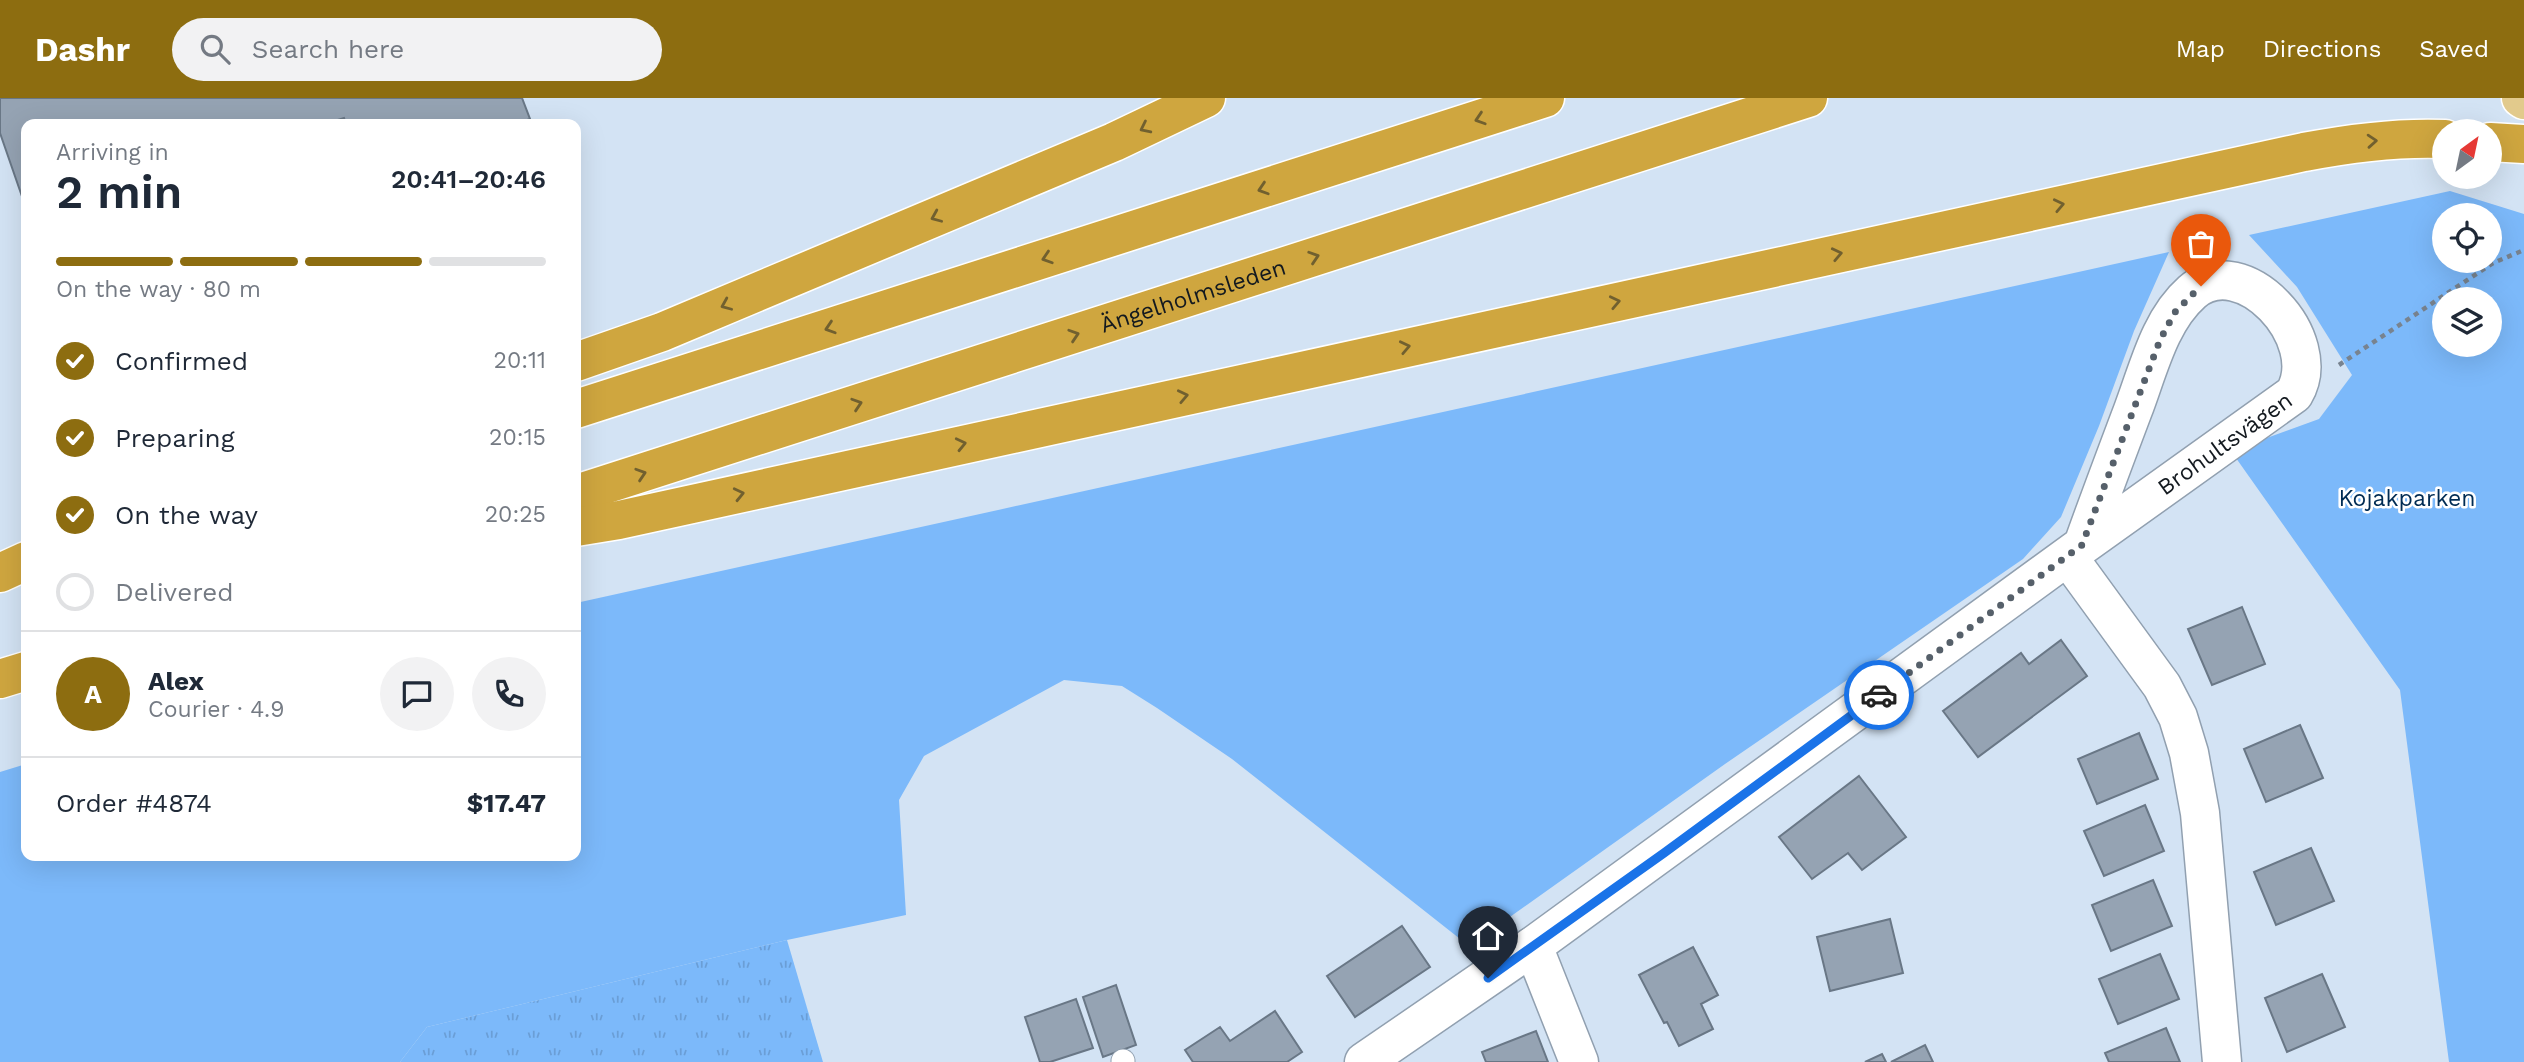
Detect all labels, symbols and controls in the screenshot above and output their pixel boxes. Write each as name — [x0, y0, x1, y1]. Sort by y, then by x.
search box — [172, 18, 662, 81]
text: Dashr — [35, 30, 130, 69]
icon: search — [196, 30, 234, 68]
text: Search here — [252, 34, 404, 64]
text: Map — [2176, 35, 2225, 63]
text: Directions — [2263, 35, 2381, 63]
text: Saved — [2419, 35, 2489, 63]
one-way arrow — [1474, 111, 1486, 125]
one-way arrow — [1140, 119, 1152, 133]
north arrow — [2432, 119, 2502, 189]
map controls — [2432, 119, 2502, 357]
one-way arrow — [2366, 134, 2377, 149]
text: Arriving in — [56, 139, 169, 166]
text: 20:41–20:46 — [391, 164, 546, 194]
text: 2 min — [56, 165, 182, 219]
one-way arrow — [1257, 180, 1269, 195]
one-way arrow — [2053, 199, 2065, 213]
button: locate — [2432, 203, 2502, 273]
one-way arrow — [930, 209, 943, 223]
pin — [2171, 214, 2231, 286]
icon: bag — [2182, 225, 2220, 263]
one-way arrow — [1831, 247, 1843, 262]
one-way arrow — [1041, 250, 1053, 264]
one-way arrow — [1308, 251, 1320, 266]
street label: Ängelholmsleden — [1097, 254, 1289, 339]
text: On the way · 80 m — [56, 276, 261, 303]
button: layers — [2432, 287, 2502, 357]
one-way arrow — [1609, 296, 1621, 310]
one-way arrow — [720, 297, 733, 311]
one-way arrow — [824, 319, 836, 334]
one-way arrow — [1068, 328, 1080, 343]
one-way arrow — [1399, 341, 1411, 356]
icon: check — [56, 342, 94, 380]
text: Confirmed — [115, 346, 248, 376]
text: 20:11 — [494, 347, 546, 374]
street label: Brohultsvägen — [2153, 387, 2298, 501]
one-way arrow — [1177, 389, 1189, 404]
one-way arrow — [851, 398, 863, 412]
icon: check — [56, 419, 94, 457]
text: Preparing — [115, 423, 235, 453]
text: 20:15 — [489, 424, 546, 451]
one-way arrow — [955, 438, 967, 452]
one-way arrow — [634, 467, 646, 482]
park label: Kojakparken — [2338, 485, 2476, 512]
one-way arrow — [732, 487, 744, 502]
icon: check — [56, 496, 94, 534]
text: On the way — [115, 500, 258, 530]
text: 20:25 — [485, 501, 546, 528]
text: Delivered — [115, 577, 234, 607]
button: chat — [380, 657, 454, 731]
button: phone — [472, 657, 546, 731]
courier — [1844, 660, 1914, 730]
text: Alex — [148, 666, 204, 696]
icon: car — [1860, 676, 1898, 714]
text: A — [84, 679, 102, 709]
text: Courier · 4.9 — [148, 696, 284, 723]
text: Order #4874 — [56, 788, 212, 818]
text: $17.47 — [467, 788, 546, 818]
pin — [1458, 906, 1518, 978]
icon: home — [1469, 917, 1507, 955]

